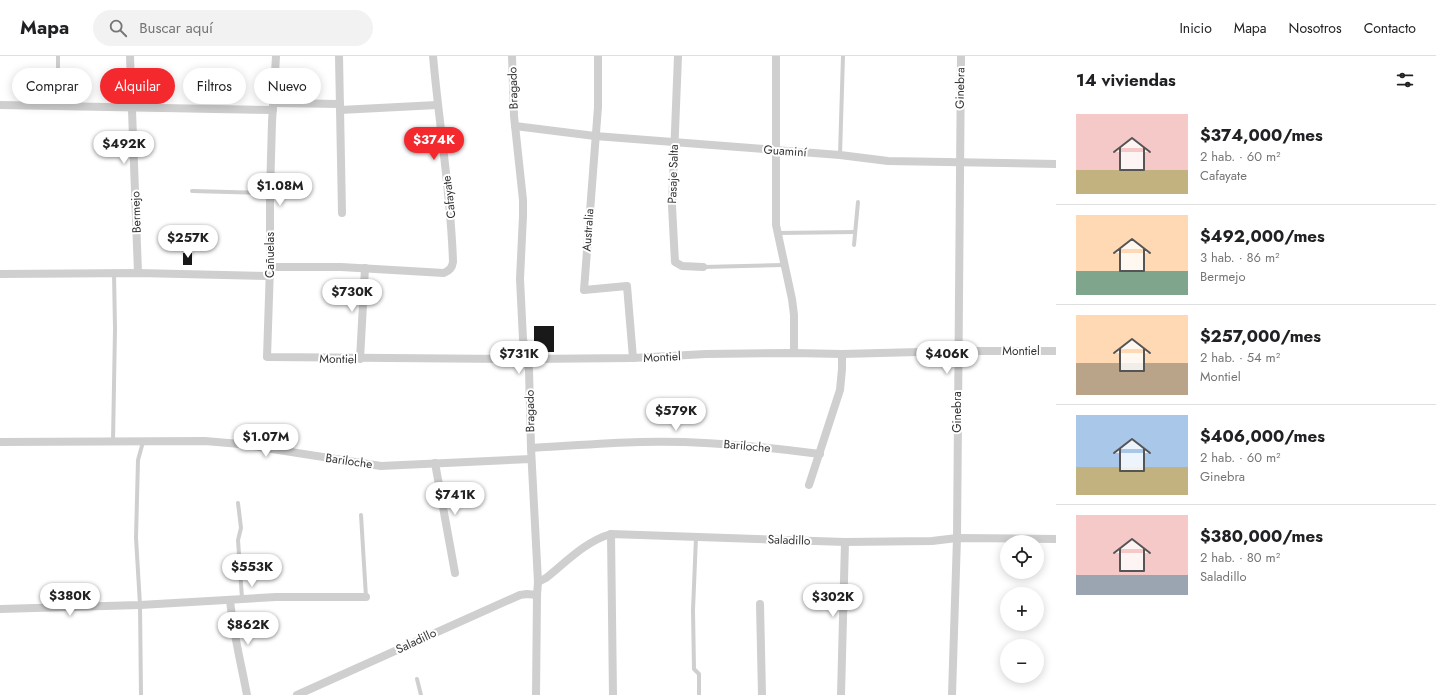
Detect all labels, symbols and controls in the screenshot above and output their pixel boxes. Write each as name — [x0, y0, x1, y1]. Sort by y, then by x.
search box — [93, 10, 373, 46]
text: Mapa — [20, 14, 69, 41]
icon: search — [107, 17, 129, 39]
text: Buscar aquí — [139, 17, 213, 39]
text: Inicio — [1179, 18, 1212, 38]
text: Mapa — [1234, 18, 1267, 38]
text: Nosotros — [1289, 18, 1342, 38]
text: Contacto — [1364, 18, 1416, 38]
street label: Bragado — [503, 66, 523, 110]
street label: Ginebra — [951, 67, 969, 109]
chip: Comprar — [12, 68, 92, 104]
chip: Alquilar — [100, 68, 175, 104]
chip: Filtros — [183, 68, 246, 104]
chip: Nuevo — [254, 68, 321, 104]
text: 14 viviendas — [1076, 68, 1176, 92]
icon: filters — [1394, 69, 1416, 91]
text: $374,000/mes — [1200, 123, 1323, 147]
pin: $374K — [406, 127, 462, 161]
text: $374K — [413, 130, 455, 149]
icon: home — [1108, 130, 1156, 178]
pin: $492K — [96, 131, 152, 165]
text: $492K — [102, 134, 146, 153]
street label: Guaminí — [763, 141, 808, 162]
street label: Pasaje Salta — [663, 144, 683, 204]
text: 2 hab. · 60 m² — [1200, 147, 1281, 166]
text: Cafayate — [1200, 166, 1247, 185]
pin: $1.08M — [247, 173, 313, 207]
street label: Cafayate — [437, 174, 461, 220]
text: $1.08M — [256, 176, 304, 195]
street label: Bermejo — [126, 190, 146, 233]
street label: Australia — [578, 208, 599, 252]
text: $492,000/mes — [1200, 224, 1325, 248]
pin: $257K — [160, 225, 216, 259]
text: $257K — [167, 228, 209, 247]
icon: home — [1108, 231, 1156, 279]
street label: Cañuelas — [261, 232, 279, 278]
text: 3 hab. · 86 m² — [1200, 248, 1280, 267]
text: Bermejo — [1200, 267, 1246, 286]
pin: $730K — [324, 279, 380, 313]
text: $730K — [331, 282, 373, 301]
text: $257,000/mes — [1200, 324, 1321, 348]
icon: home — [1108, 331, 1156, 379]
pin: $731K — [491, 341, 547, 375]
pin: $406K — [919, 341, 975, 375]
street label: Montiel — [1002, 342, 1040, 360]
text: $731K — [499, 344, 539, 363]
text: $406K — [925, 344, 969, 363]
street label: Montiel — [643, 347, 681, 367]
text: 2 hab. · 54 m² — [1200, 348, 1280, 367]
street label: Montiel — [319, 350, 357, 368]
text: Montiel — [1200, 367, 1241, 386]
street label: Bragado — [521, 389, 539, 432]
street label: Ginebra — [948, 391, 966, 433]
pin: $579K — [648, 398, 704, 432]
text: $579K — [655, 401, 697, 420]
pin: $1.07M — [233, 424, 299, 458]
text: $406,000/mes — [1200, 424, 1325, 448]
text: $1.07M — [243, 427, 289, 446]
icon: home — [1108, 431, 1156, 479]
street label: Bariloche — [723, 435, 771, 457]
text: 2 hab. · 60 m² — [1200, 448, 1281, 467]
street label: Bariloche — [324, 449, 374, 473]
text: Ginebra — [1200, 467, 1245, 486]
pin: $741K — [427, 482, 483, 516]
text: $741K — [435, 485, 475, 504]
text: $380,000/mes — [1200, 524, 1323, 548]
street label: Saladillo — [767, 530, 811, 550]
icon: home — [1108, 531, 1156, 579]
map controls — [1000, 535, 1044, 683]
button: locate — [1000, 535, 1044, 579]
text: 2 hab. · 80 m² — [1200, 548, 1280, 567]
pin: $553K — [224, 554, 280, 588]
text: $553K — [231, 557, 273, 576]
text: Saladillo — [1200, 567, 1247, 586]
pin: $380K — [42, 583, 98, 617]
pin: $302K — [805, 584, 861, 618]
text: $380K — [49, 586, 91, 605]
text: $302K — [812, 587, 854, 606]
button: + — [1000, 587, 1044, 631]
pin: $862K — [220, 612, 276, 646]
text: $862K — [227, 615, 269, 634]
street label: Saladillo — [393, 624, 440, 658]
button: − — [1000, 639, 1044, 683]

